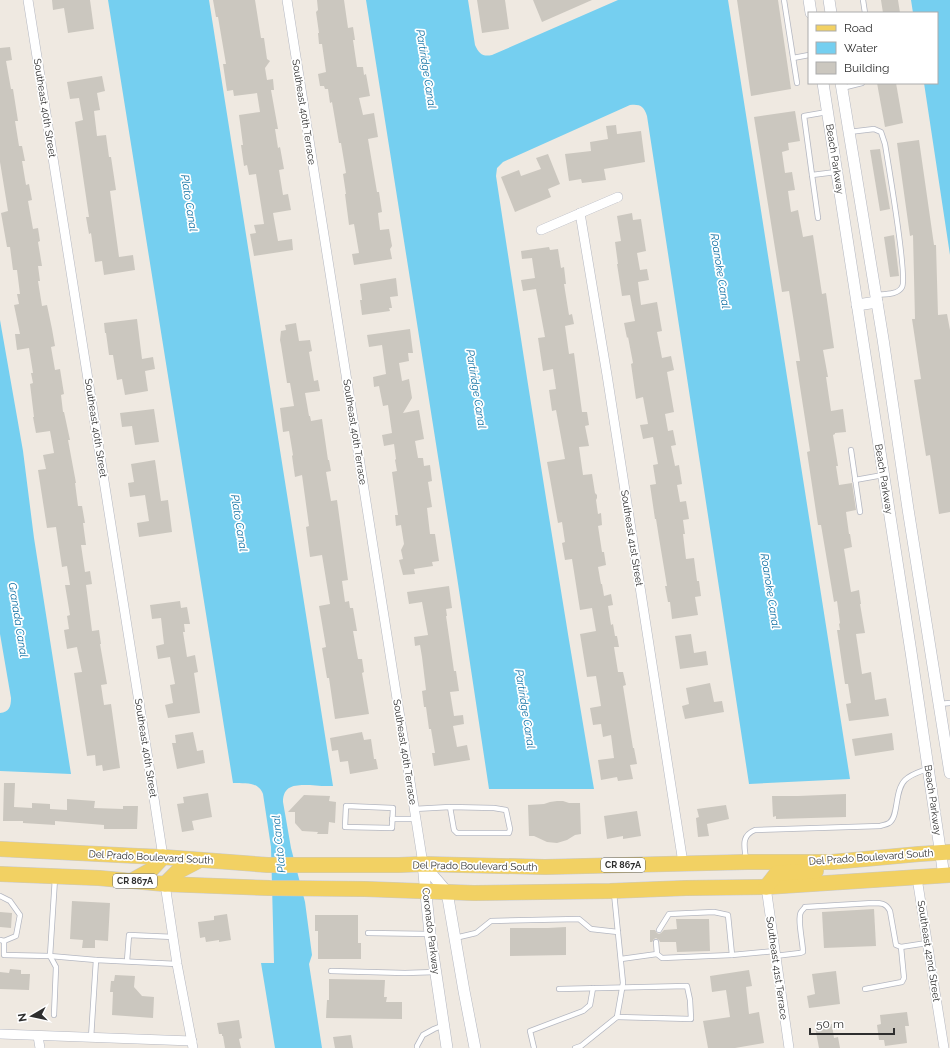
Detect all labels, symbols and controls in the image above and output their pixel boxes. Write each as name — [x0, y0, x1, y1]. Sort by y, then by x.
legend — [808, 12, 938, 84]
text: Road — [844, 21, 873, 35]
water label: Partiridge Canal — [413, 28, 439, 110]
text: Water — [844, 41, 878, 55]
street label: Southeast 40th Street — [32, 58, 58, 159]
street label: Southeast 40th Terrace — [290, 58, 318, 166]
text: Building — [844, 61, 890, 75]
street label: Beach Parkway — [824, 123, 846, 195]
water label: Plato Canal — [178, 173, 200, 233]
water label: Roanoke Canal — [708, 232, 732, 310]
water label: Partiridge Canal — [463, 348, 489, 430]
street label: Southeast 40th Street — [83, 378, 109, 479]
street label: Southeast 40th Terrace — [341, 378, 369, 486]
street label: Beach Parkway — [873, 443, 895, 515]
street label: Southeast 41st Street — [619, 489, 645, 588]
water label: Plato Canal — [228, 493, 250, 553]
water label: Roanoke Canal — [758, 552, 782, 630]
water label: Granada Canal — [6, 582, 30, 659]
water label: Partiridge Canal — [512, 668, 538, 750]
street label: Southeast 40th Street — [133, 698, 159, 799]
street label: Southeast 40th Terrace — [391, 698, 419, 806]
street label: Beach Parkway — [923, 764, 943, 836]
water label: Plato Canal — [269, 814, 288, 873]
street label: Del Prado Boulevard South — [808, 847, 934, 867]
street label: Del Prado Boulevard South — [88, 848, 214, 866]
road number: CR 867A — [601, 858, 645, 872]
street label: Del Prado Boulevard South — [413, 859, 538, 873]
road number: CR 867A — [113, 874, 157, 888]
street label: Coronado Parkway — [420, 887, 442, 976]
street label: Southeast 42nd Street — [916, 900, 943, 1003]
street label: Southeast 41st Terrace — [764, 916, 790, 1020]
north arrow — [12, 996, 52, 1036]
scale bar — [810, 1010, 894, 1036]
text: N — [16, 1012, 30, 1023]
text: 50 m — [816, 1017, 844, 1031]

